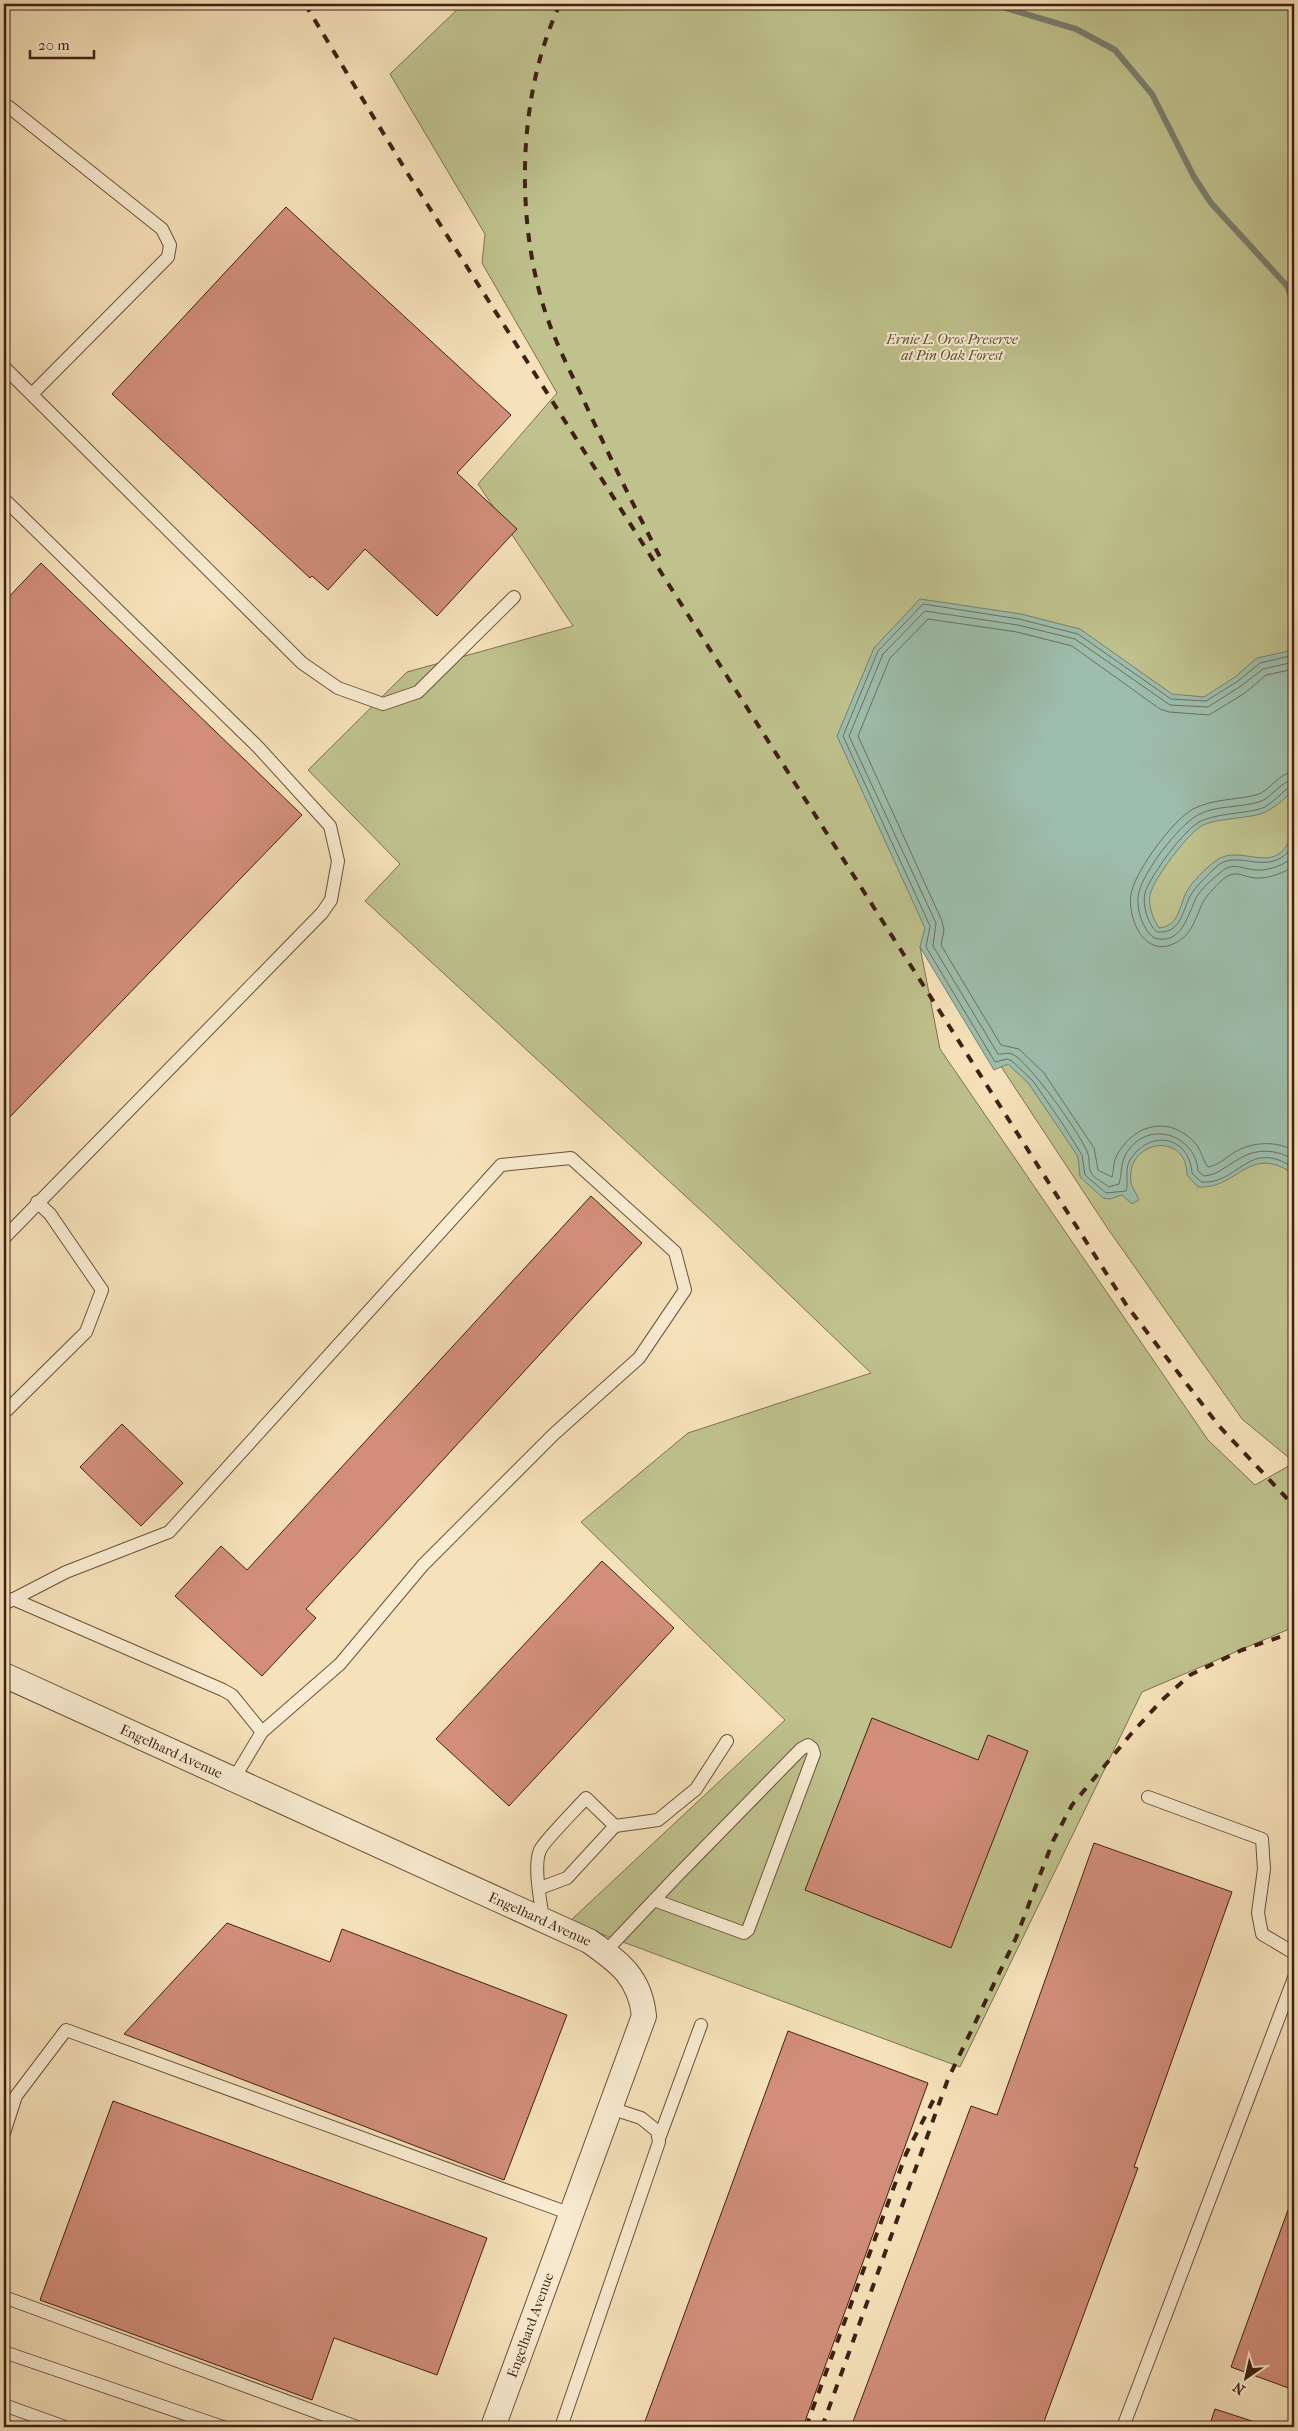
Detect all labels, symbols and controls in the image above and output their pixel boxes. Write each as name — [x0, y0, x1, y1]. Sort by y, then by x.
scale bar — [30, 28, 94, 60]
text: 20 m — [38, 36, 70, 54]
park label: Ernie L. Oros Preserve at Pin Oak Forest — [885, 331, 1018, 364]
street label: Engelhard Avenue — [117, 1721, 225, 1782]
street label: Engelhard Avenue — [486, 1889, 594, 1950]
street label: Engelhard Avenue — [504, 2270, 557, 2380]
north arrow — [1220, 2354, 1270, 2404]
text: N — [1230, 2378, 1248, 2398]

